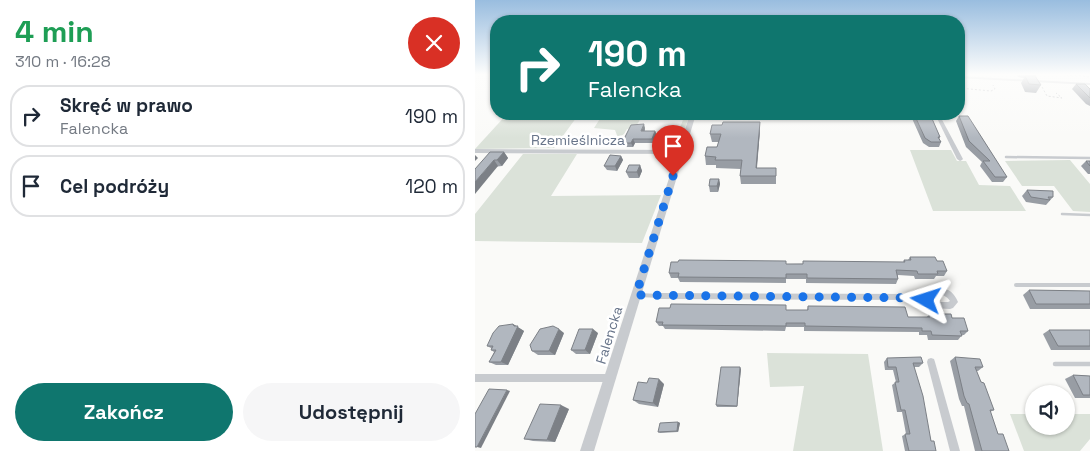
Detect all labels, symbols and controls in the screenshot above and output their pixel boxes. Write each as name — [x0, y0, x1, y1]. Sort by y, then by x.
text: 4 min — [15, 12, 94, 51]
button: close — [408, 17, 460, 69]
text: 190 m — [588, 32, 687, 76]
icon: right — [505, 35, 570, 100]
text: 310 m · 16:28 — [15, 51, 111, 72]
text: Falencka — [588, 75, 682, 103]
text: Skręć w prawo — [60, 93, 193, 118]
icon: right — [17, 102, 45, 130]
text: 190 m — [405, 104, 458, 129]
text: Falencka — [60, 118, 128, 139]
pin — [652, 125, 694, 176]
street label: Rzemieślnicza — [531, 131, 625, 149]
icon: arrive — [659, 132, 687, 160]
icon: arrive — [17, 172, 45, 200]
text: Cel podróży — [60, 174, 169, 199]
text: 120 m — [405, 174, 458, 199]
position arrow — [899, 273, 951, 325]
street label: Falencka — [592, 304, 626, 366]
button: Zakończ — [15, 383, 233, 441]
button: Udostępnij — [243, 383, 460, 441]
map controls — [1025, 385, 1075, 435]
button: sound — [1025, 385, 1075, 435]

